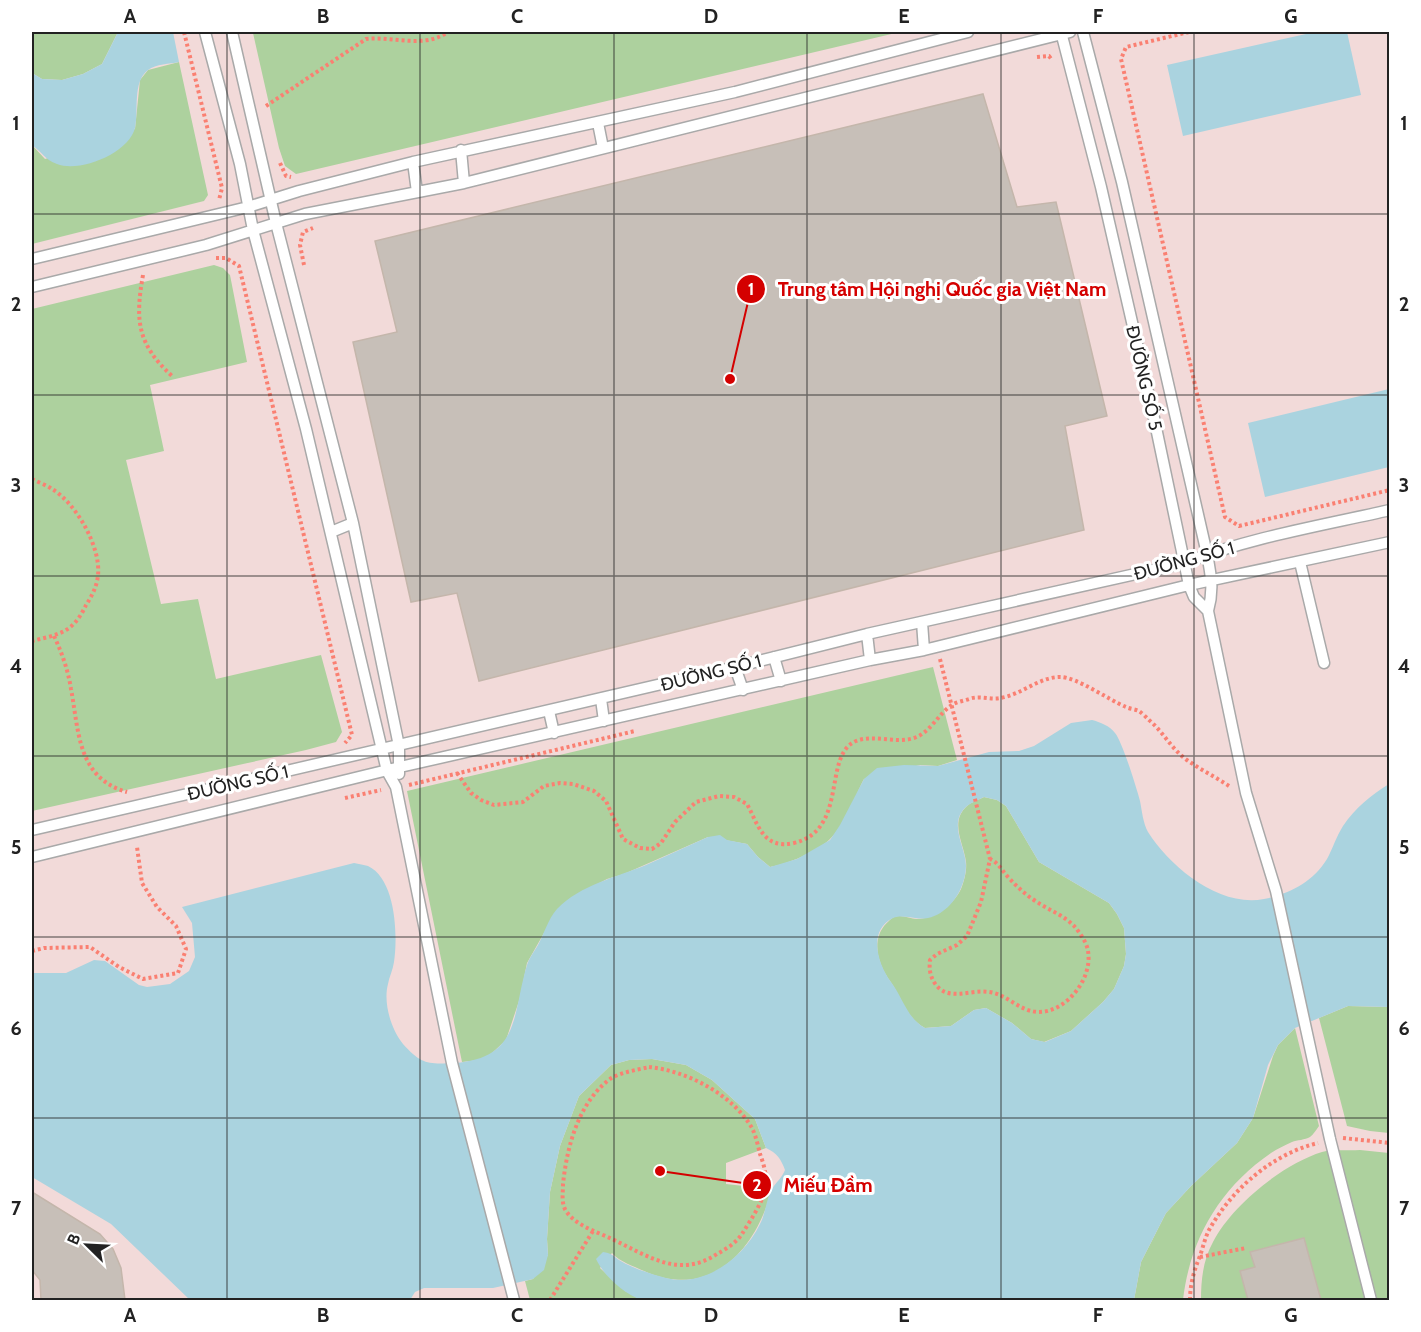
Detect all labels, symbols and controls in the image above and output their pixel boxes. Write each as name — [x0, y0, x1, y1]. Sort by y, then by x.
text: A — [124, 4, 137, 28]
text: B — [317, 4, 329, 28]
text: C — [511, 4, 523, 28]
text: D — [704, 4, 718, 28]
text: E — [898, 4, 910, 28]
text: F — [1093, 4, 1104, 28]
text: G — [1284, 4, 1298, 28]
text: 1 — [12, 111, 20, 135]
text: 1 — [1400, 111, 1408, 135]
callout: Trung tâm Hội nghị Quốc gia Việt Nam — [736, 270, 1119, 308]
text: Trung tâm Hội nghị Quốc gia Việt Nam — [778, 277, 1106, 301]
text: 1 — [748, 278, 754, 300]
text: 2 — [11, 292, 21, 316]
text: 2 — [1399, 292, 1409, 316]
street label: ĐƯỜNG SỐ 5 — [1121, 323, 1169, 433]
text: 3 — [11, 473, 21, 497]
text: 3 — [1399, 473, 1409, 497]
street label: ĐƯỜNG SỐ 1 — [1131, 535, 1237, 585]
street label: ĐƯỜNG SỐ 1 — [658, 648, 764, 696]
text: 4 — [10, 654, 22, 678]
text: 4 — [1398, 654, 1410, 678]
street label: ĐƯỜNG SỐ 1 — [185, 759, 291, 805]
text: 5 — [11, 835, 21, 859]
text: 5 — [1399, 835, 1409, 859]
text: 6 — [10, 1016, 22, 1040]
text: 6 — [1398, 1016, 1410, 1040]
callout: Miếu Đầm — [742, 1166, 885, 1204]
text: Miếu Đầm — [783, 1173, 873, 1197]
text: 2 — [752, 1174, 762, 1196]
text: 7 — [11, 1196, 22, 1220]
text: 7 — [1399, 1196, 1410, 1220]
north arrow — [57, 1215, 117, 1275]
text: B — [63, 1231, 84, 1248]
text: A — [124, 1303, 137, 1327]
text: B — [317, 1303, 329, 1327]
text: C — [511, 1303, 523, 1327]
text: D — [704, 1303, 718, 1327]
text: E — [898, 1303, 910, 1327]
text: F — [1093, 1303, 1104, 1327]
text: G — [1284, 1303, 1298, 1327]

